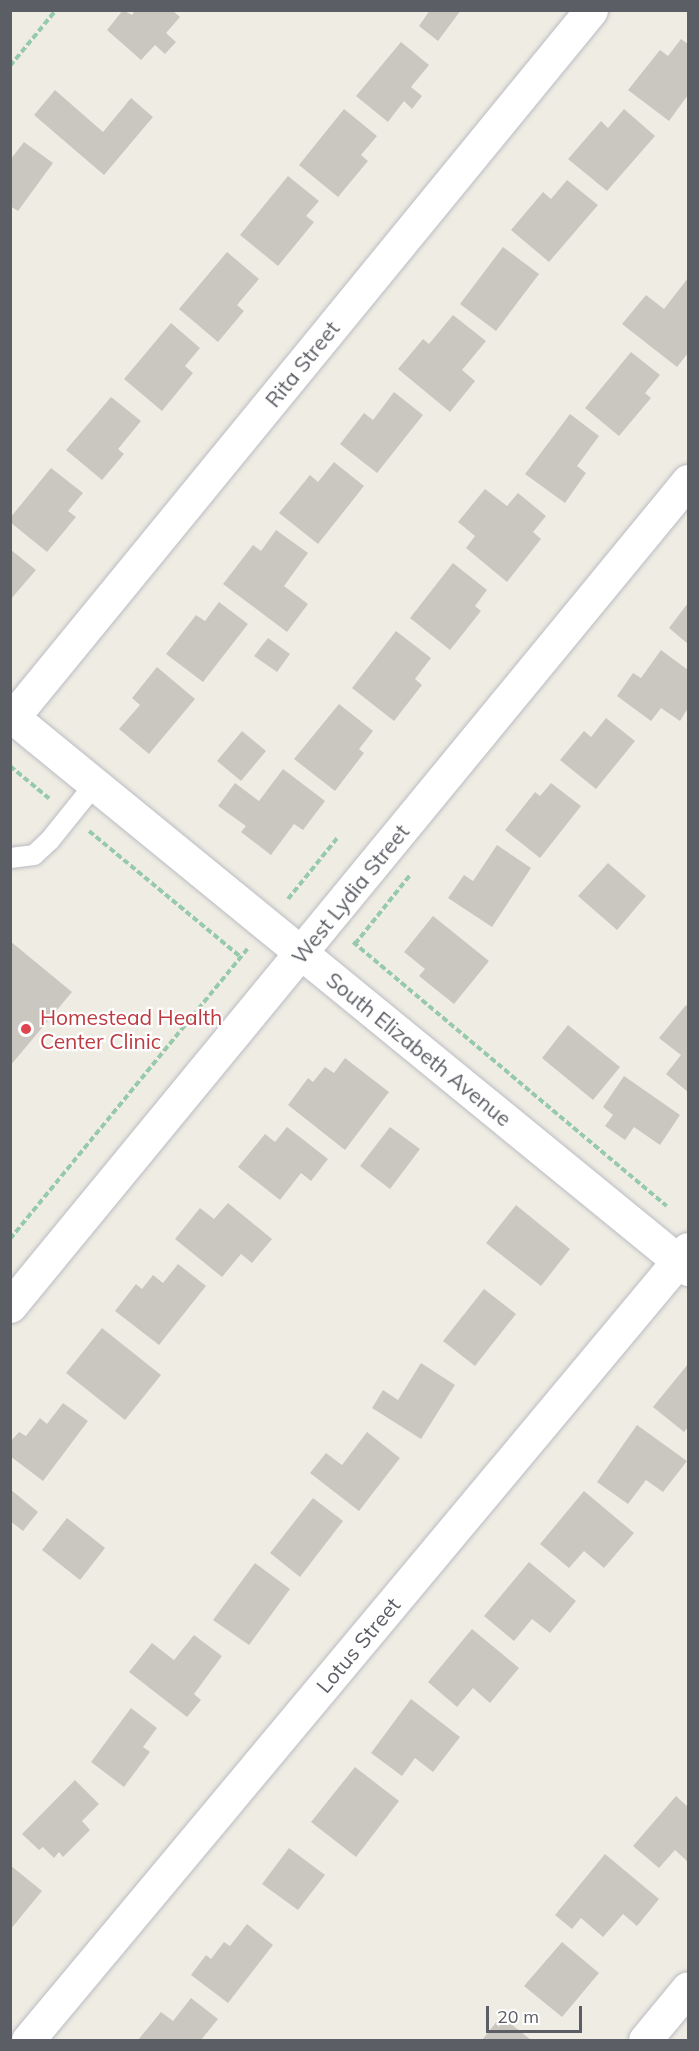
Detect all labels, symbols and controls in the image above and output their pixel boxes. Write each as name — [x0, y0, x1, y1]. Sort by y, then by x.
street label: Rita Street — [260, 316, 344, 412]
street label: West Lydia Street — [286, 819, 414, 969]
street label: South Elizabeth Avenue — [322, 967, 516, 1131]
place label: Homestead Health Center Clinic — [40, 1004, 222, 1054]
marker: Homestead Health Center Clinic — [17, 1020, 35, 1038]
street label: Lotus Street — [311, 1592, 405, 1698]
scale bar — [489, 1994, 585, 2032]
text: 20 m — [497, 2005, 539, 2028]

